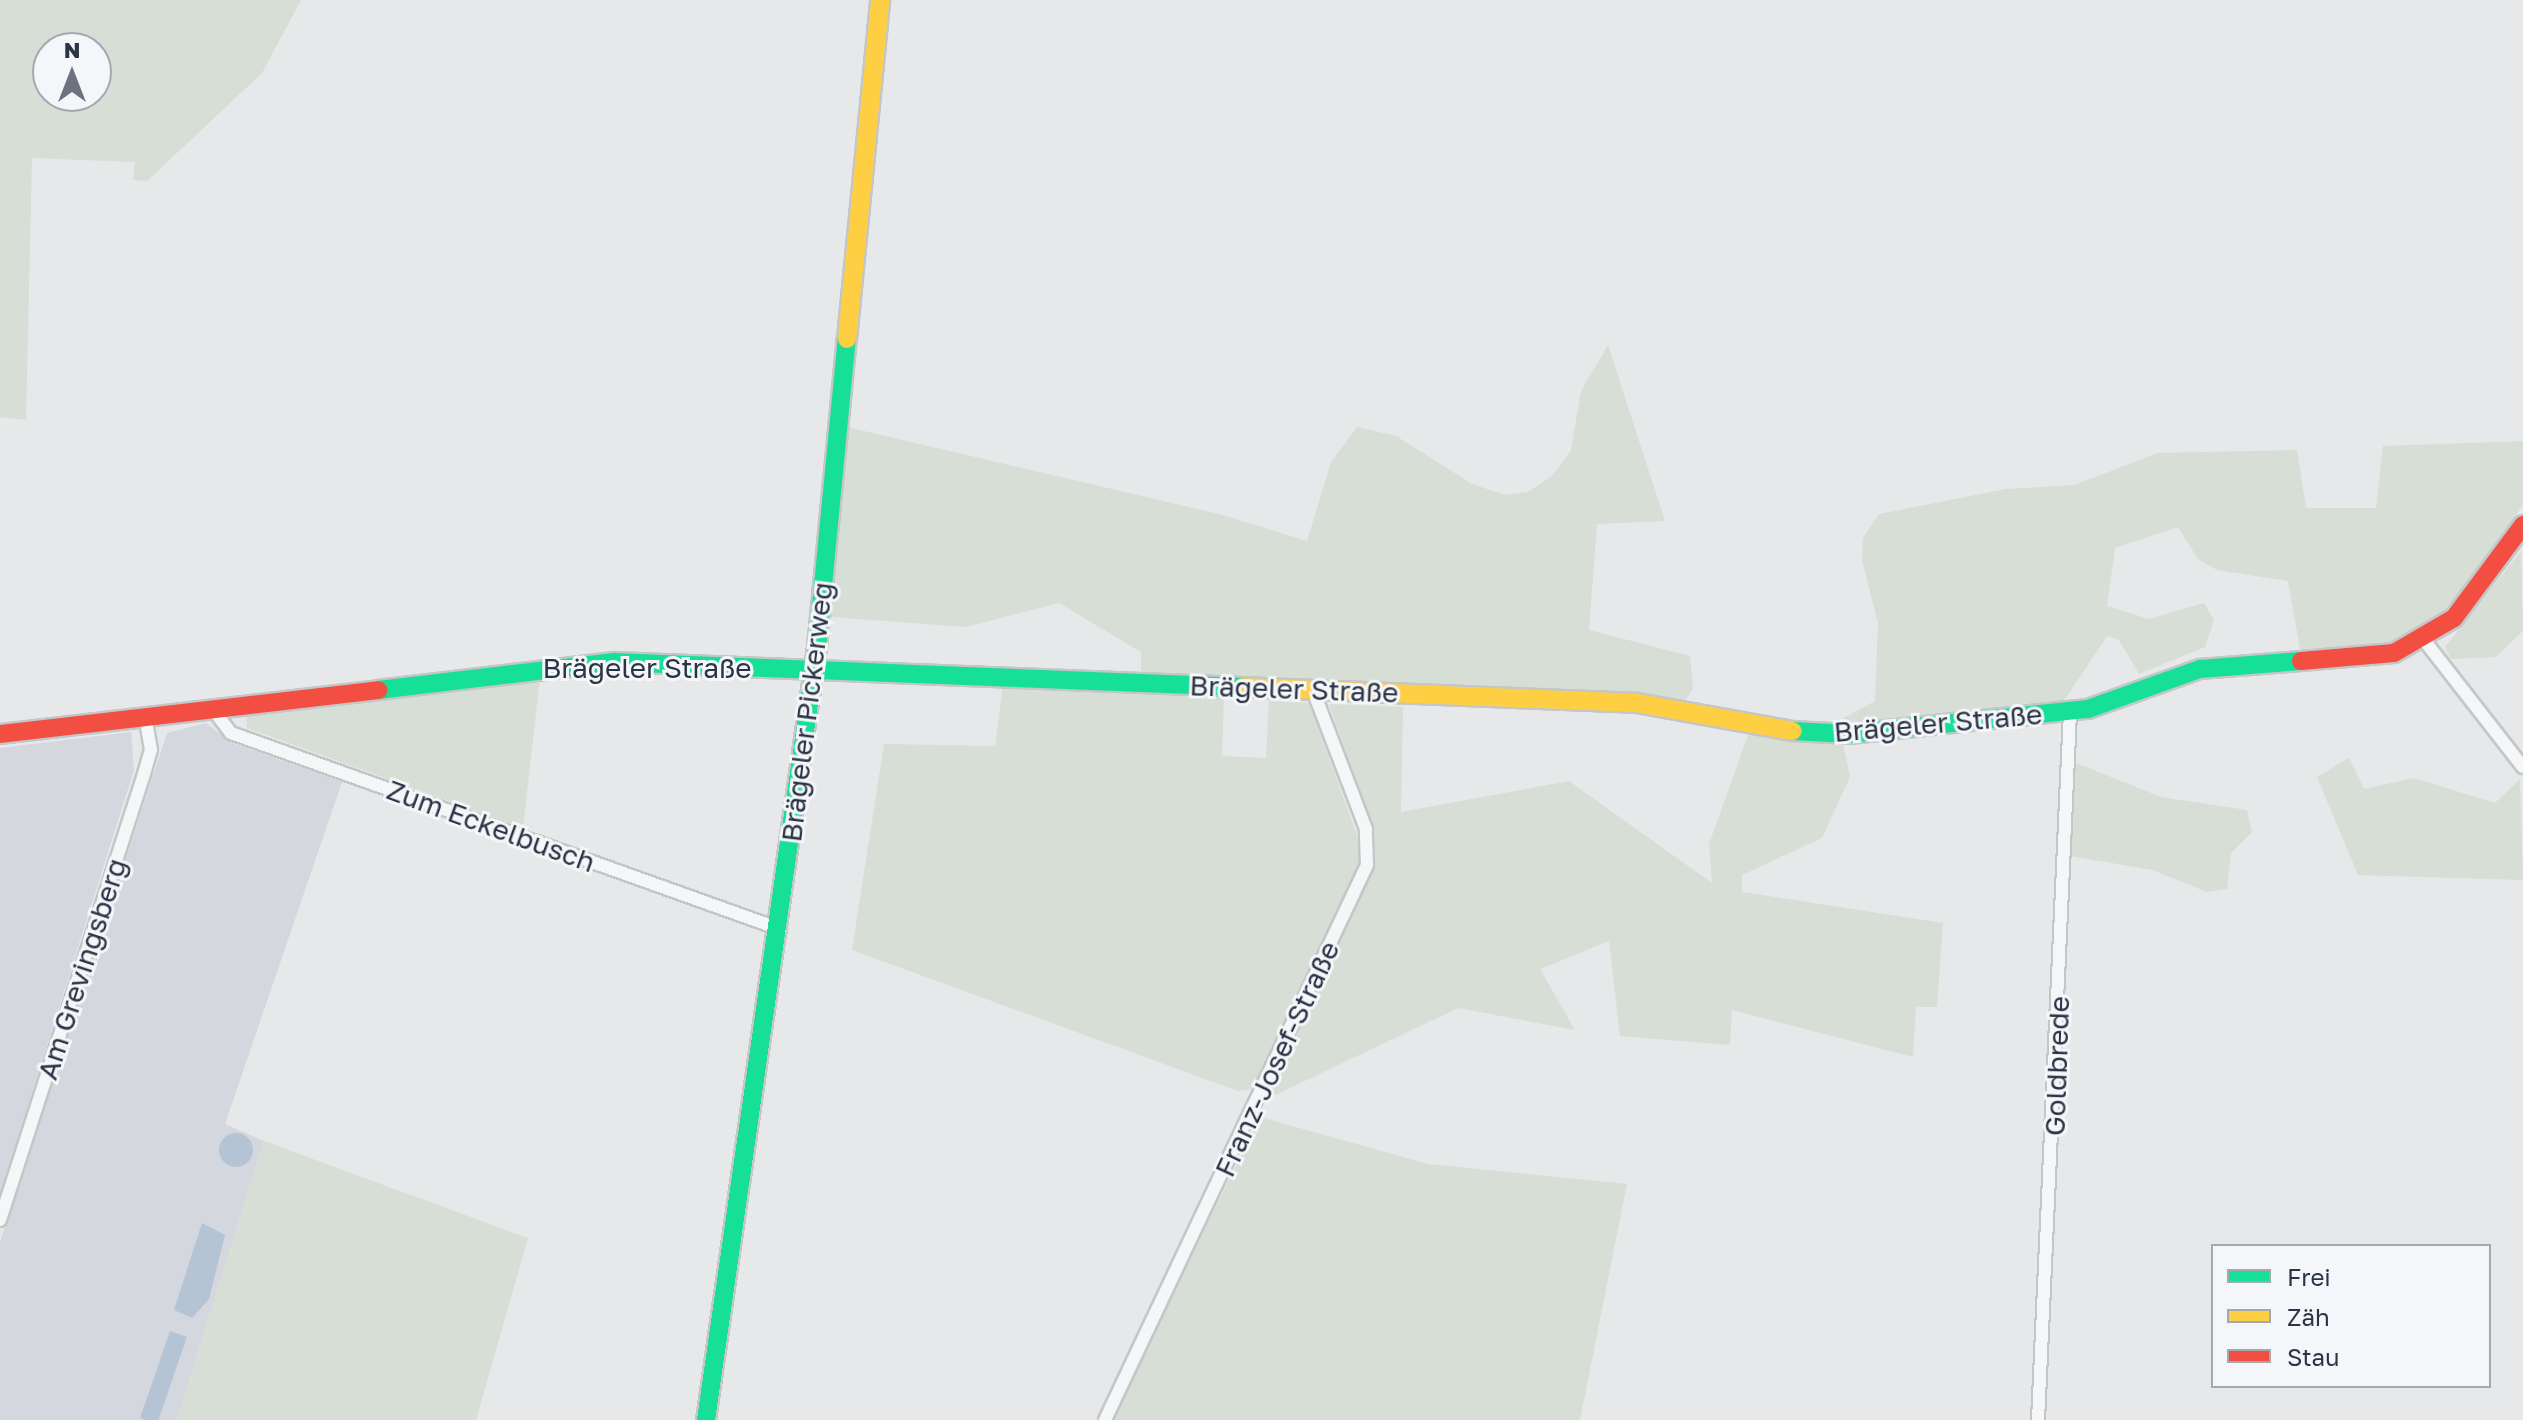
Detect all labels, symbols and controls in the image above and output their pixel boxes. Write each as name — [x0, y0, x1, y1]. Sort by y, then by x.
north arrow — [32, 32, 112, 112]
text: N — [64, 36, 80, 63]
street label: Brägeler Pickerweg — [774, 580, 840, 844]
street label: Brägeler Straße — [542, 651, 752, 685]
street label: Brägeler Straße — [1189, 669, 1399, 709]
street label: Brägeler Straße — [1832, 697, 2044, 749]
street label: Zum Eckelbusch — [382, 773, 600, 879]
street label: Am Grevingsberg — [30, 854, 134, 1084]
street label: Franz-Josef-Straße — [1208, 936, 1346, 1182]
street label: Goldbrede — [2038, 995, 2076, 1137]
legend — [2211, 1244, 2491, 1388]
text: Frei — [2287, 1262, 2331, 1291]
text: Zäh — [2287, 1302, 2330, 1331]
text: Stau — [2287, 1342, 2340, 1371]

